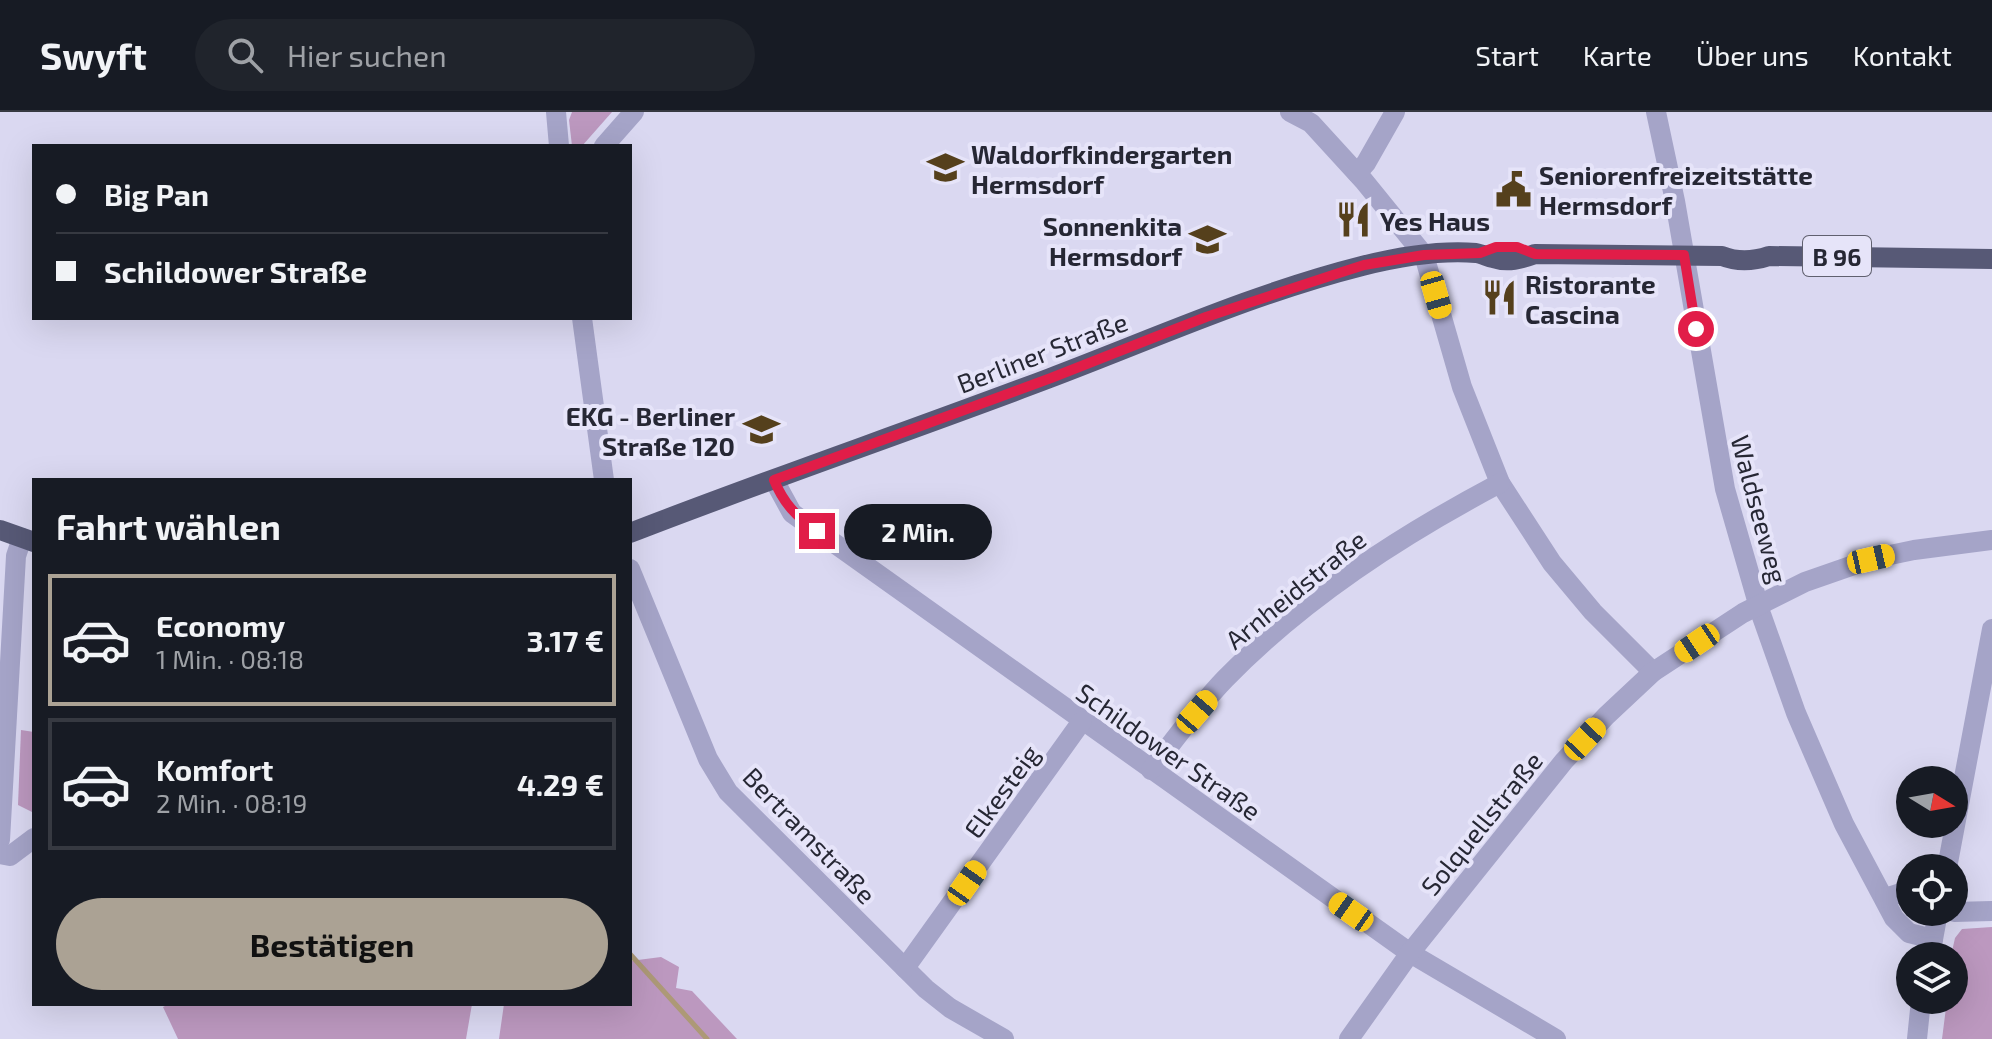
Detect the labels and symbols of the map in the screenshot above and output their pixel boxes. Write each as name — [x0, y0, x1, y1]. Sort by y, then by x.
place label: Waldorfkindergarten Hermsdorf — [971, 138, 1232, 199]
school or university icon: Waldorfkindergarten Hermsdorf — [926, 149, 964, 187]
place label: Seniorenfreizeitstätte Hermsdorf — [1539, 159, 1813, 220]
public building icon: Seniorenfreizeitstätte Hermsdorf — [1494, 170, 1532, 208]
restaurant icon: Yes Haus — [1335, 201, 1373, 239]
place label: Yes Haus — [1380, 205, 1490, 236]
place label: Sonnenkita Hermsdorf — [1043, 210, 1183, 271]
school or university icon: Sonnenkita Hermsdorf — [1189, 221, 1227, 259]
road number: B 96 — [1803, 236, 1871, 276]
place label: Ristorante Cascina — [1525, 268, 1656, 329]
car — [1418, 269, 1454, 321]
restaurant icon: Ristorante Cascina — [1480, 279, 1518, 317]
street label: Berliner Straße — [952, 305, 1132, 399]
route start — [1678, 311, 1714, 347]
place label: EKG - Berliner Straße 120 — [566, 400, 735, 461]
school or university icon: EKG - Berliner Straße 120 — [742, 411, 780, 449]
street label: Waldseeweg — [1725, 431, 1795, 587]
callout: 2 Min. — [845, 503, 993, 559]
route end — [799, 513, 835, 549]
street label: Arnheidstraße — [1219, 523, 1371, 655]
car — [1845, 542, 1897, 576]
car — [1670, 620, 1724, 666]
street label: Schildower Straße — [1071, 676, 1267, 826]
car — [1172, 686, 1222, 738]
car — [1560, 713, 1610, 765]
street label: Elkesteig — [957, 739, 1045, 843]
street label: Solquellstraße — [1414, 745, 1548, 901]
street label: Bertramstraße — [737, 760, 883, 910]
north arrow — [1896, 766, 1968, 838]
car — [943, 856, 991, 910]
car — [1324, 888, 1378, 936]

